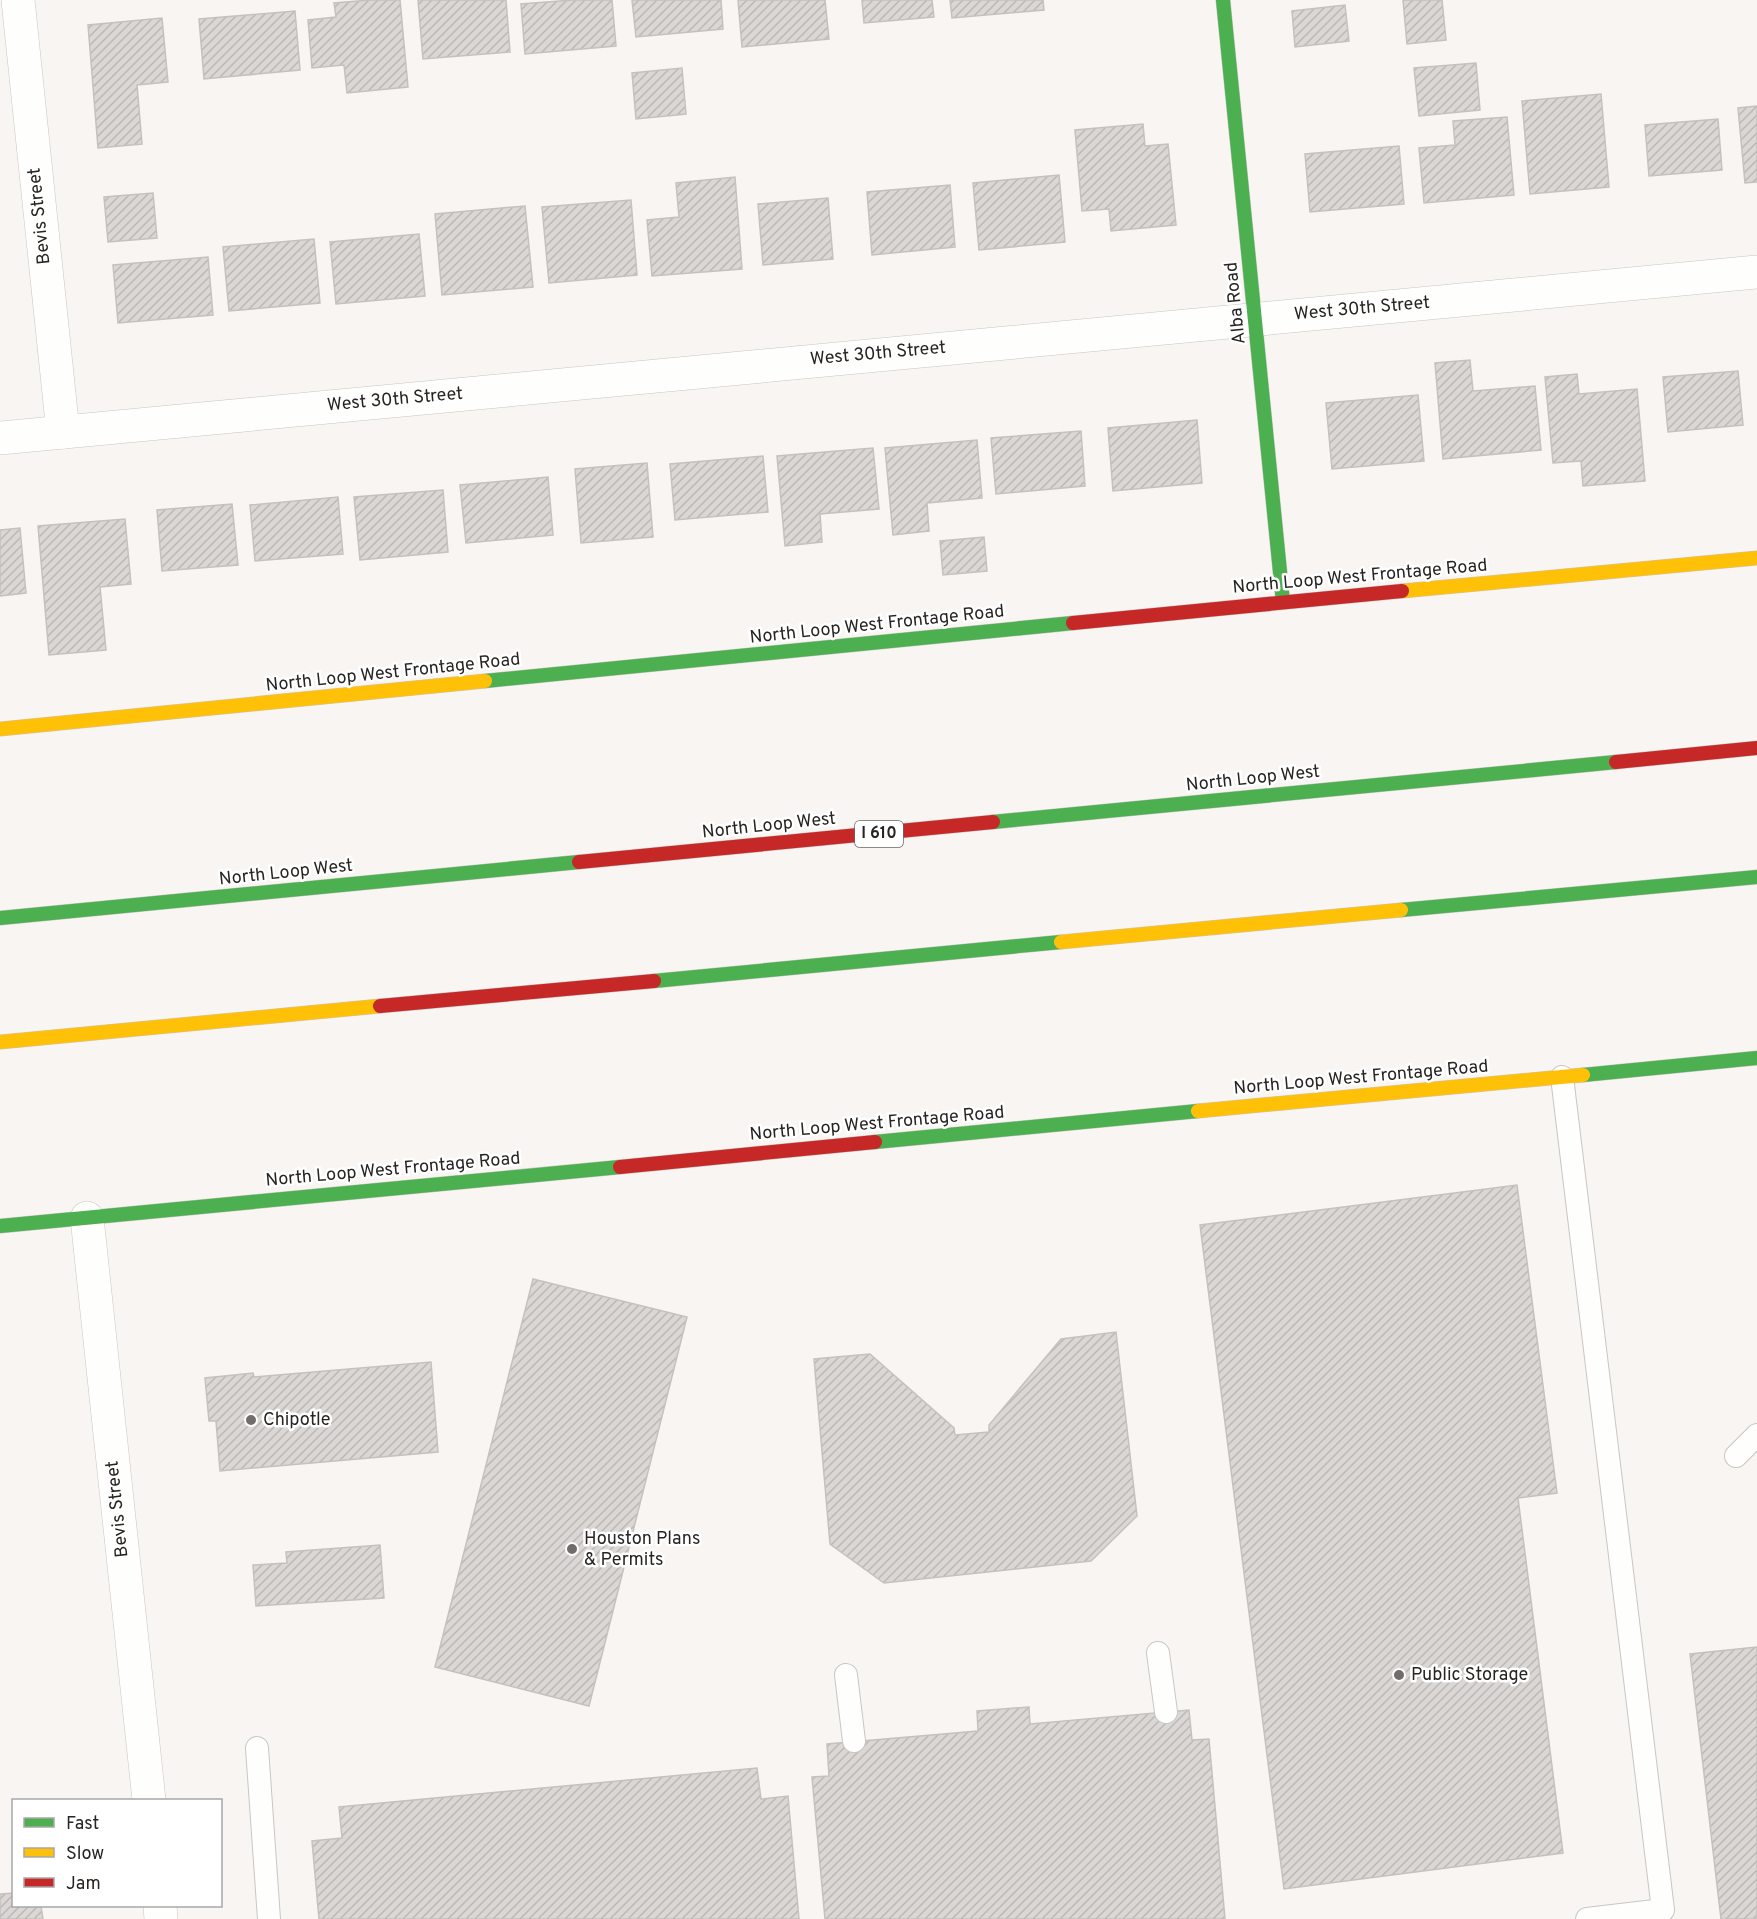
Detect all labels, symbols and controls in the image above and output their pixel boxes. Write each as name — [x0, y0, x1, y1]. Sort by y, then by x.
street label: Bevis Street — [23, 166, 57, 266]
street label: Alba Road — [1220, 261, 1252, 345]
street label: West 30th Street — [1293, 292, 1431, 326]
street label: West 30th Street — [809, 337, 947, 371]
street label: West 30th Street — [326, 383, 464, 417]
street label: North Loop West Frontage Road — [1232, 554, 1488, 600]
street label: North Loop West Frontage Road — [749, 600, 1005, 650]
street label: North Loop West Frontage Road — [265, 648, 521, 698]
street label: North Loop West — [1185, 761, 1321, 797]
street label: North Loop West — [701, 808, 837, 844]
road number: I 610 — [855, 821, 903, 847]
street label: North Loop West — [218, 855, 354, 891]
street label: North Loop West Frontage Road — [1233, 1055, 1489, 1101]
street label: North Loop West Frontage Road — [749, 1101, 1005, 1147]
street label: North Loop West Frontage Road — [265, 1147, 521, 1193]
place label: Chipotle — [263, 1409, 331, 1432]
marker: Chipotle — [244, 1413, 258, 1427]
street label: Bevis Street — [101, 1459, 135, 1559]
place label: Houston Plans & Permits — [584, 1528, 700, 1572]
marker: Houston Plans & Permits — [565, 1542, 579, 1556]
place label: Public Storage — [1411, 1664, 1528, 1687]
marker: Public Storage — [1392, 1668, 1406, 1682]
legend — [12, 1799, 222, 1907]
text: Fast — [66, 1813, 99, 1836]
text: Slow — [66, 1843, 104, 1866]
text: Jam — [66, 1873, 101, 1896]

